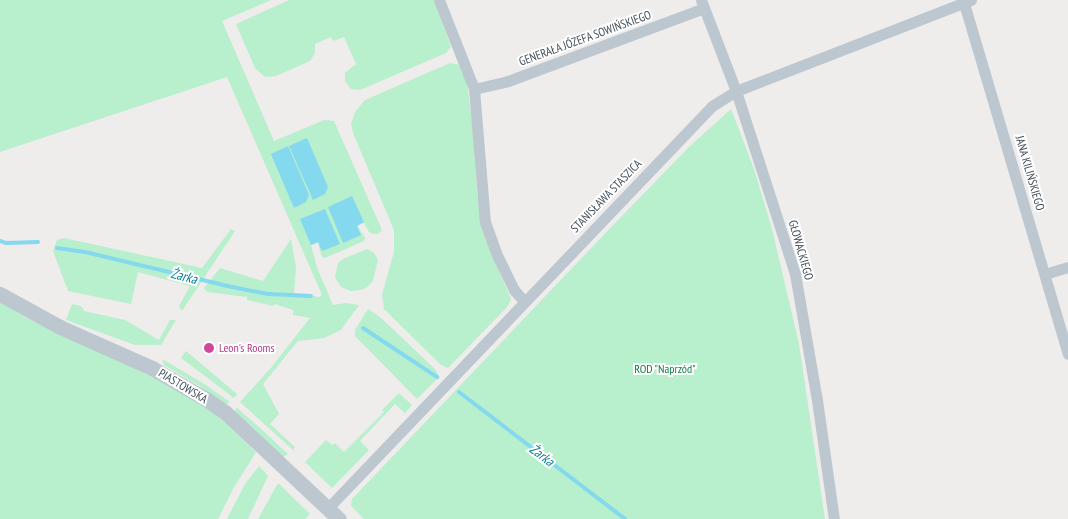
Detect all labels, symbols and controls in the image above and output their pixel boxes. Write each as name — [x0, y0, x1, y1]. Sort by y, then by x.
street label: GENERAŁA JÓZEFA SOWIŃSKIEGO — [517, 7, 653, 69]
street label: JANA KILIŃSKIEGO — [1012, 134, 1048, 212]
street label: STANISŁAWA STASZICA — [567, 156, 645, 236]
street label: GŁOWACKIEGO — [786, 218, 816, 282]
water label: Żarka — [169, 265, 199, 287]
place label: Leon's Rooms — [219, 341, 274, 355]
marker: Leon's Rooms — [203, 342, 215, 354]
park label: ROD "Naprzód" — [634, 362, 696, 376]
street label: PIASTOWSKA — [156, 366, 210, 406]
water label: Żarka — [526, 440, 558, 470]

